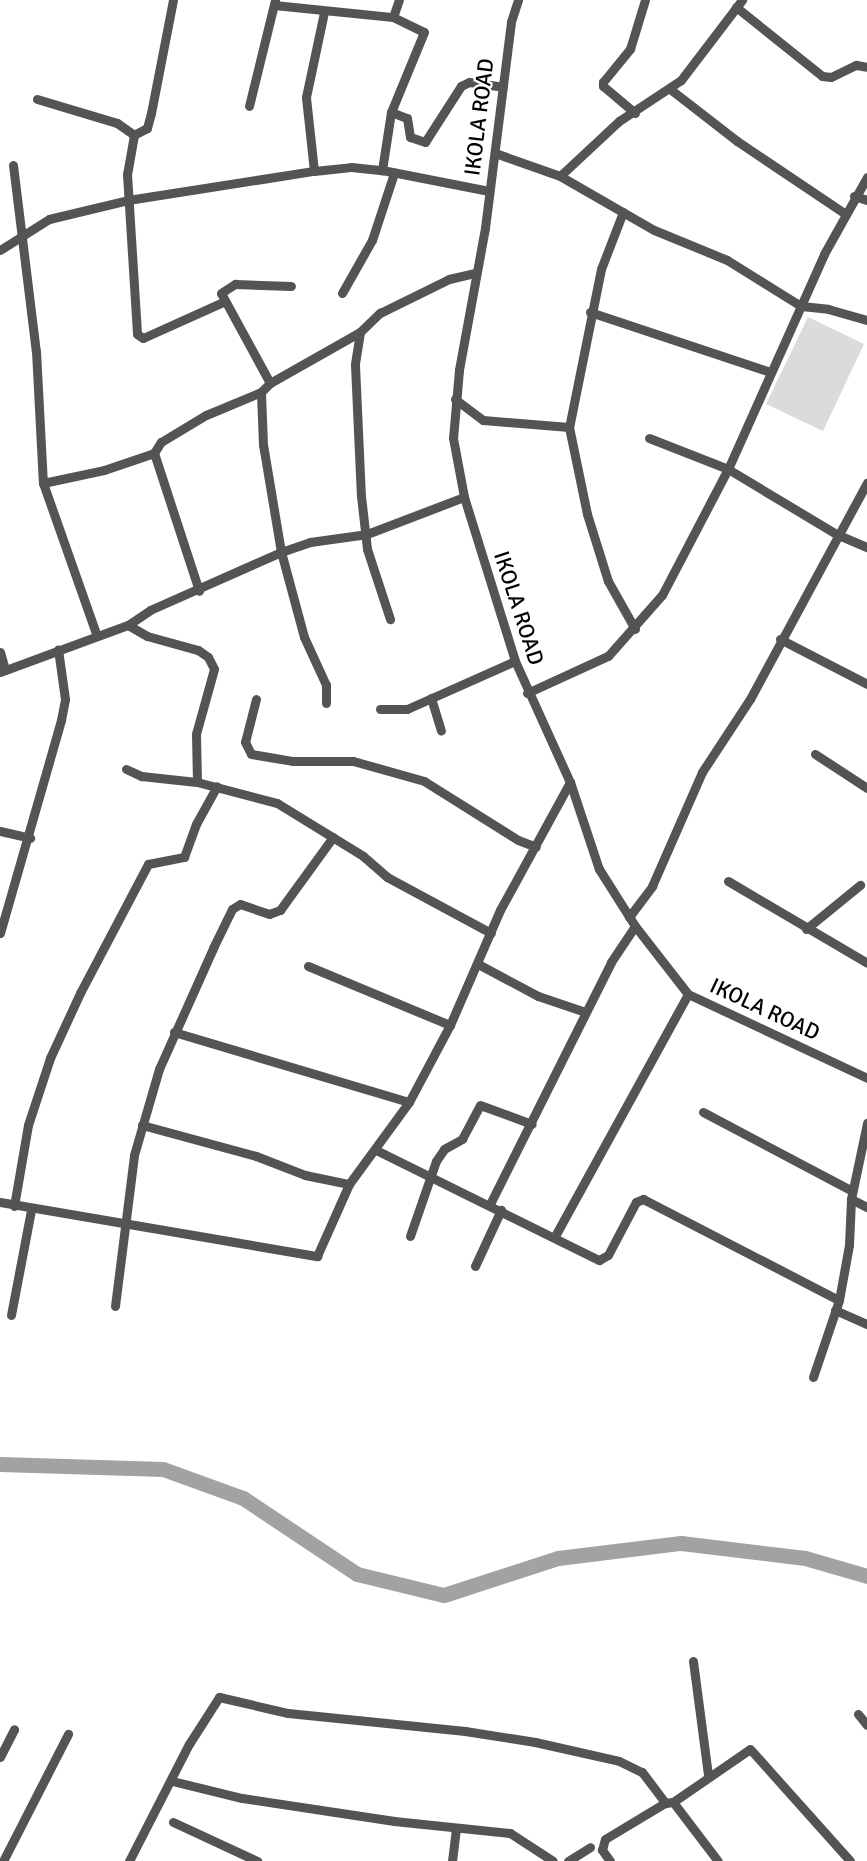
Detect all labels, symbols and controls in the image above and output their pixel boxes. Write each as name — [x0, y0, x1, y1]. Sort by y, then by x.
street label: IKOLA ROAD — [459, 57, 499, 177]
street label: IKOLA ROAD — [488, 548, 550, 668]
street label: IKOLA ROAD — [706, 972, 824, 1046]

